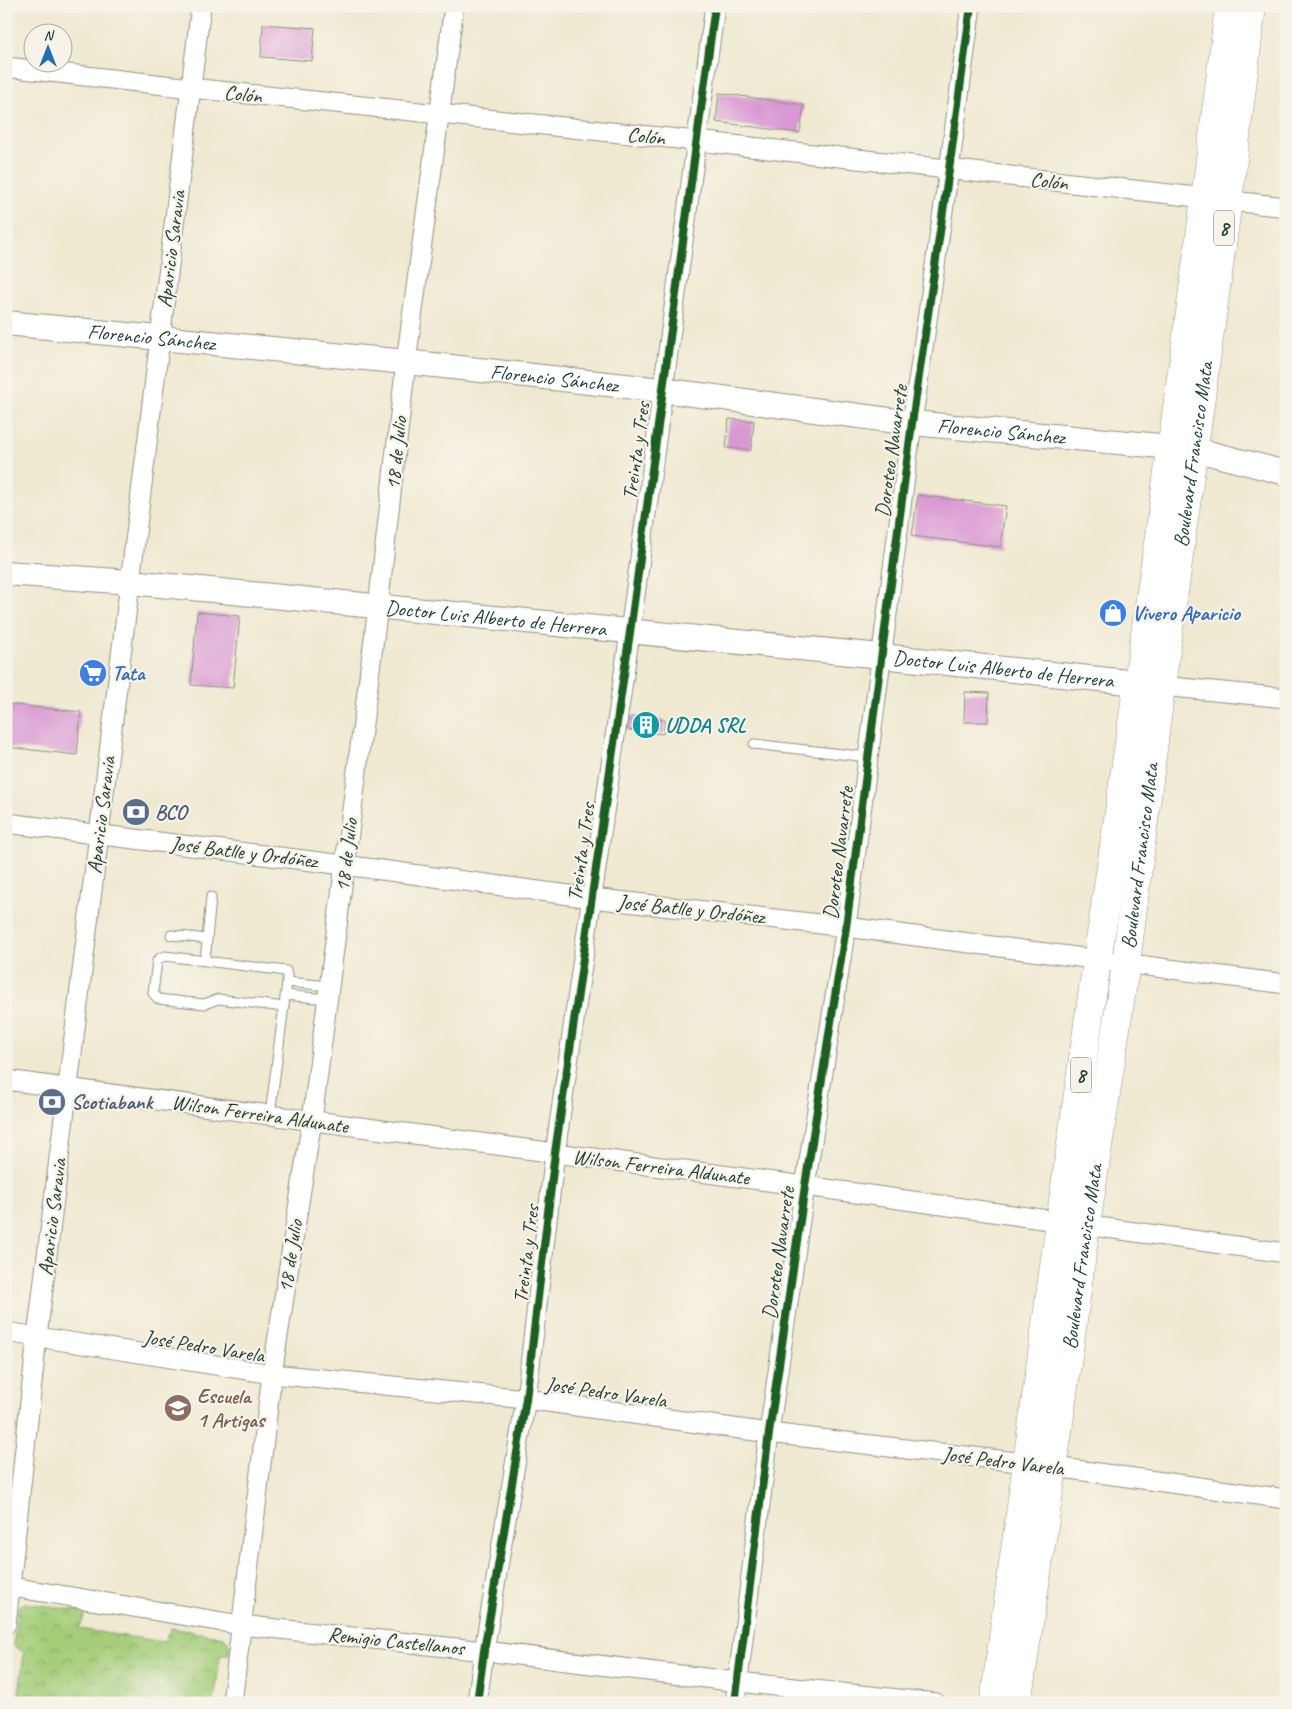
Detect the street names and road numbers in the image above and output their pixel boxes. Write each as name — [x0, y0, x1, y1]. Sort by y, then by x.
street label: Colón — [223, 79, 264, 109]
street label: Colón — [626, 121, 667, 151]
street label: Colón — [1029, 166, 1070, 196]
street label: Aparicio Saravia — [151, 188, 191, 309]
road number: 8 — [1214, 210, 1234, 246]
street label: Florencio Sánchez — [86, 318, 219, 357]
street label: Florencio Sánchez — [489, 358, 622, 398]
street label: Boulevard Francisco Mata — [1167, 358, 1219, 549]
street label: Doroteo Navarrete — [869, 382, 913, 519]
street label: Treinta y Tres — [616, 399, 656, 502]
street label: Florencio Sánchez — [936, 412, 1068, 450]
street label: 18 de Julio — [379, 414, 413, 491]
street label: Doctor Luis Alberto de Herrera — [384, 594, 609, 642]
street label: Doctor Luis Alberto de Herrera — [892, 644, 1117, 694]
street label: Aparicio Saravia — [81, 754, 121, 875]
street label: Boulevard Francisco Mata — [1115, 759, 1164, 950]
street label: Doroteo Navarrete — [817, 784, 859, 921]
street label: Treinta y Tres — [561, 800, 601, 903]
street label: 18 de Julio — [329, 816, 364, 893]
street label: José Batlle y Ordóñez — [168, 830, 321, 874]
street label: José Batlle y Ordóñez — [615, 888, 768, 930]
road number: 8 — [1071, 1058, 1091, 1092]
street label: Wilson Ferreira Aldunate — [170, 1089, 351, 1139]
street label: Wilson Ferreira Aldunate — [571, 1143, 752, 1191]
street label: Aparicio Saravia — [32, 1156, 72, 1277]
street label: Boulevard Francisco Mata — [1056, 1160, 1108, 1351]
street label: Doroteo Navarrete — [756, 1184, 800, 1321]
street label: Treinta y Tres — [507, 1202, 545, 1305]
street label: 18 de Julio — [271, 1216, 309, 1294]
street label: José Pedro Varela — [141, 1323, 268, 1369]
street label: José Pedro Varela — [543, 1371, 670, 1414]
street label: José Pedro Varela — [940, 1441, 1067, 1482]
street label: Remigio Castellanos — [327, 1621, 467, 1661]

